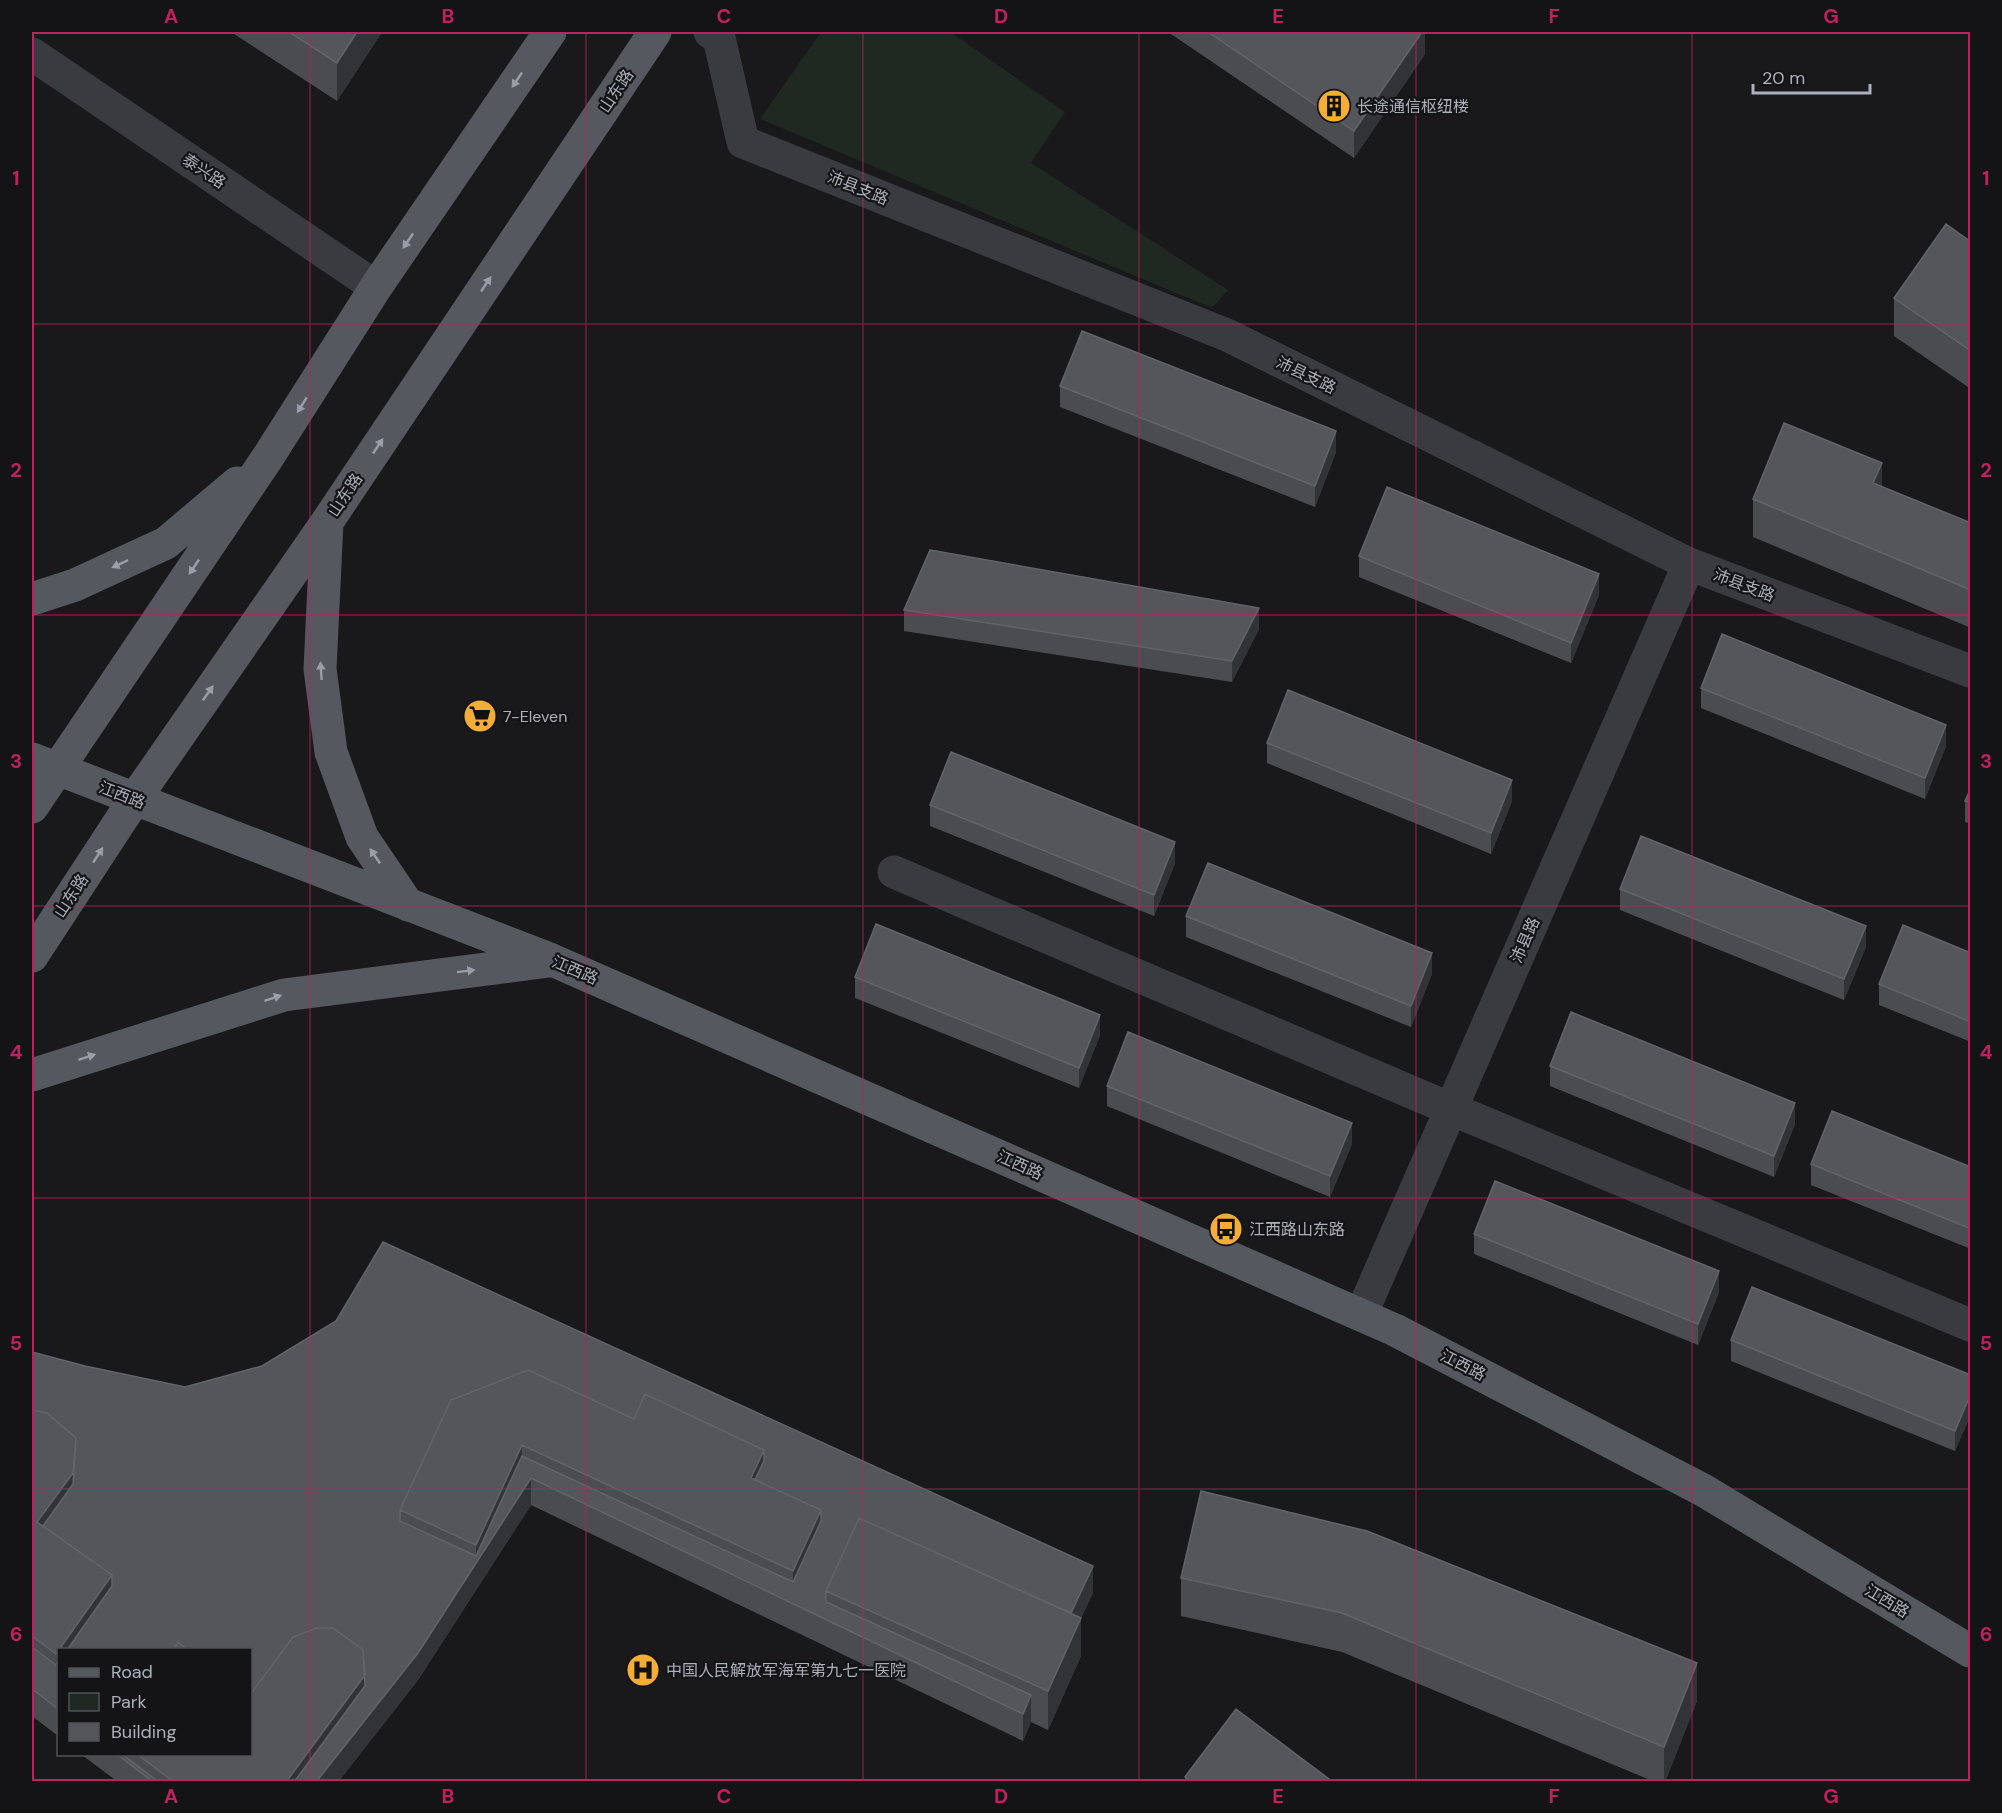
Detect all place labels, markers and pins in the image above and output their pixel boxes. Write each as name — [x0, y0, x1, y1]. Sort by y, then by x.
building icon: 长途通信枢纽楼 — [1316, 88, 1352, 124]
place label: 长途通信枢纽楼 — [1357, 96, 1469, 117]
supermarket icon: 7-Eleven — [462, 698, 498, 734]
place label: 7-Eleven — [503, 706, 567, 727]
bus stop icon: 江西路山东路 — [1208, 1211, 1244, 1247]
place label: 江西路山东路 — [1249, 1219, 1345, 1240]
hospital icon: 中国人民解放军海军第九七一医院 — [625, 1652, 661, 1688]
place label: 中国人民解放军海军第九七一医院 — [666, 1660, 906, 1681]

